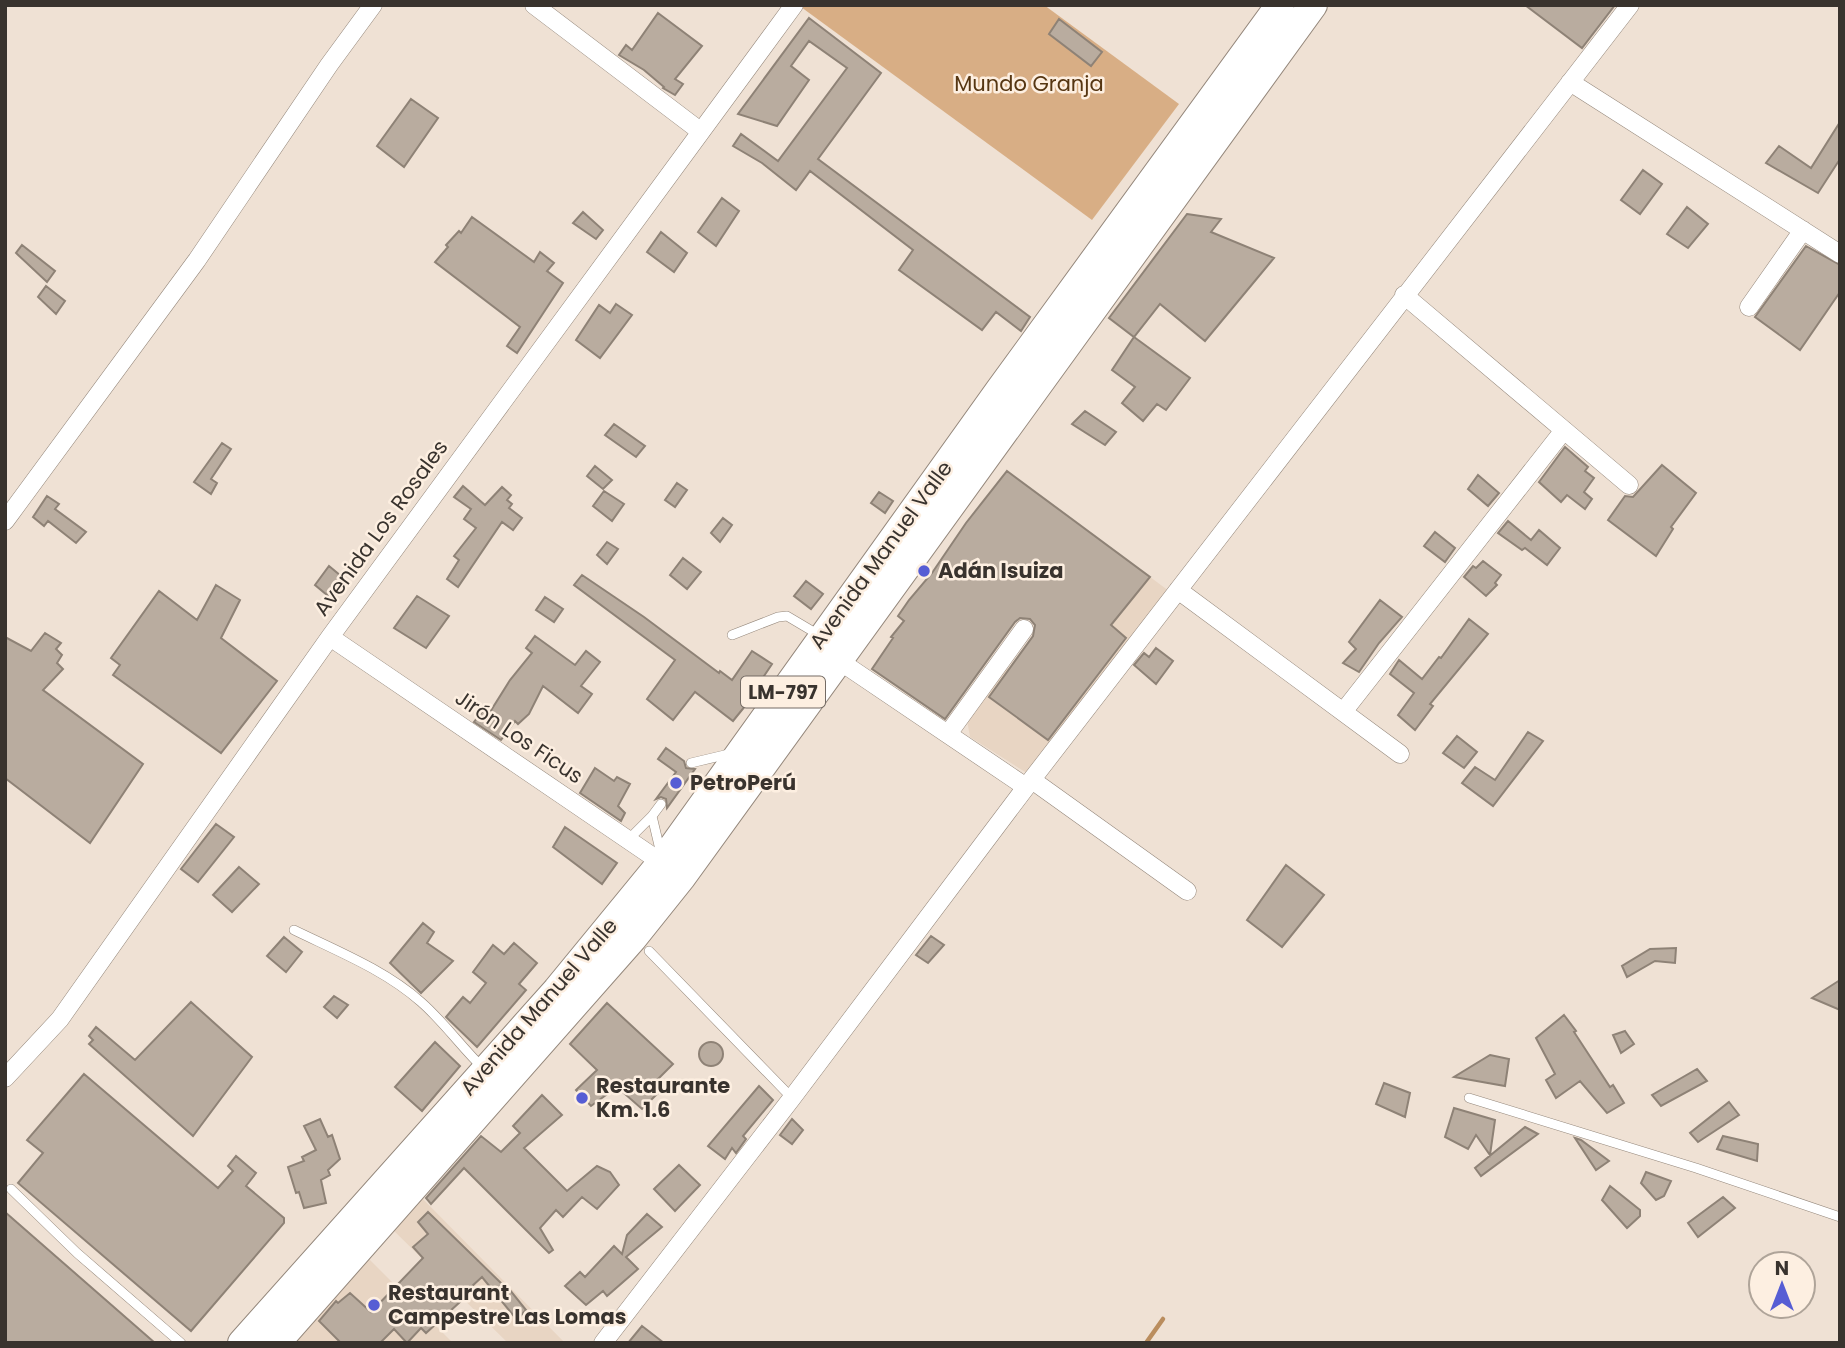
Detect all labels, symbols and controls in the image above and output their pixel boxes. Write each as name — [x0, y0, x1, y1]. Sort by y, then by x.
park label: Mundo Granja — [954, 69, 1104, 98]
street label: Avenida Los Rosales — [307, 434, 454, 622]
street label: Avenida Manuel Valle — [802, 455, 959, 655]
place label: Adán Isuiza — [938, 556, 1064, 585]
marker: Adán Isuiza — [916, 563, 932, 579]
road number: LM-797 — [741, 677, 825, 708]
street label: Jirón Los Ficus — [450, 683, 589, 790]
place label: PetroPerú — [690, 768, 796, 797]
marker: PetroPerú — [668, 775, 684, 791]
street label: Avenida Manuel Valle — [453, 912, 624, 1102]
place label: Restaurante Km. 1.6 — [596, 1071, 730, 1124]
marker: Restaurante Km. 1.6 — [574, 1090, 590, 1106]
north arrow — [1747, 1250, 1817, 1320]
text: N — [1775, 1255, 1789, 1282]
place label: Restaurant Campestre Las Lomas — [388, 1278, 626, 1331]
marker: Restaurant Campestre Las Lomas — [366, 1297, 382, 1313]

